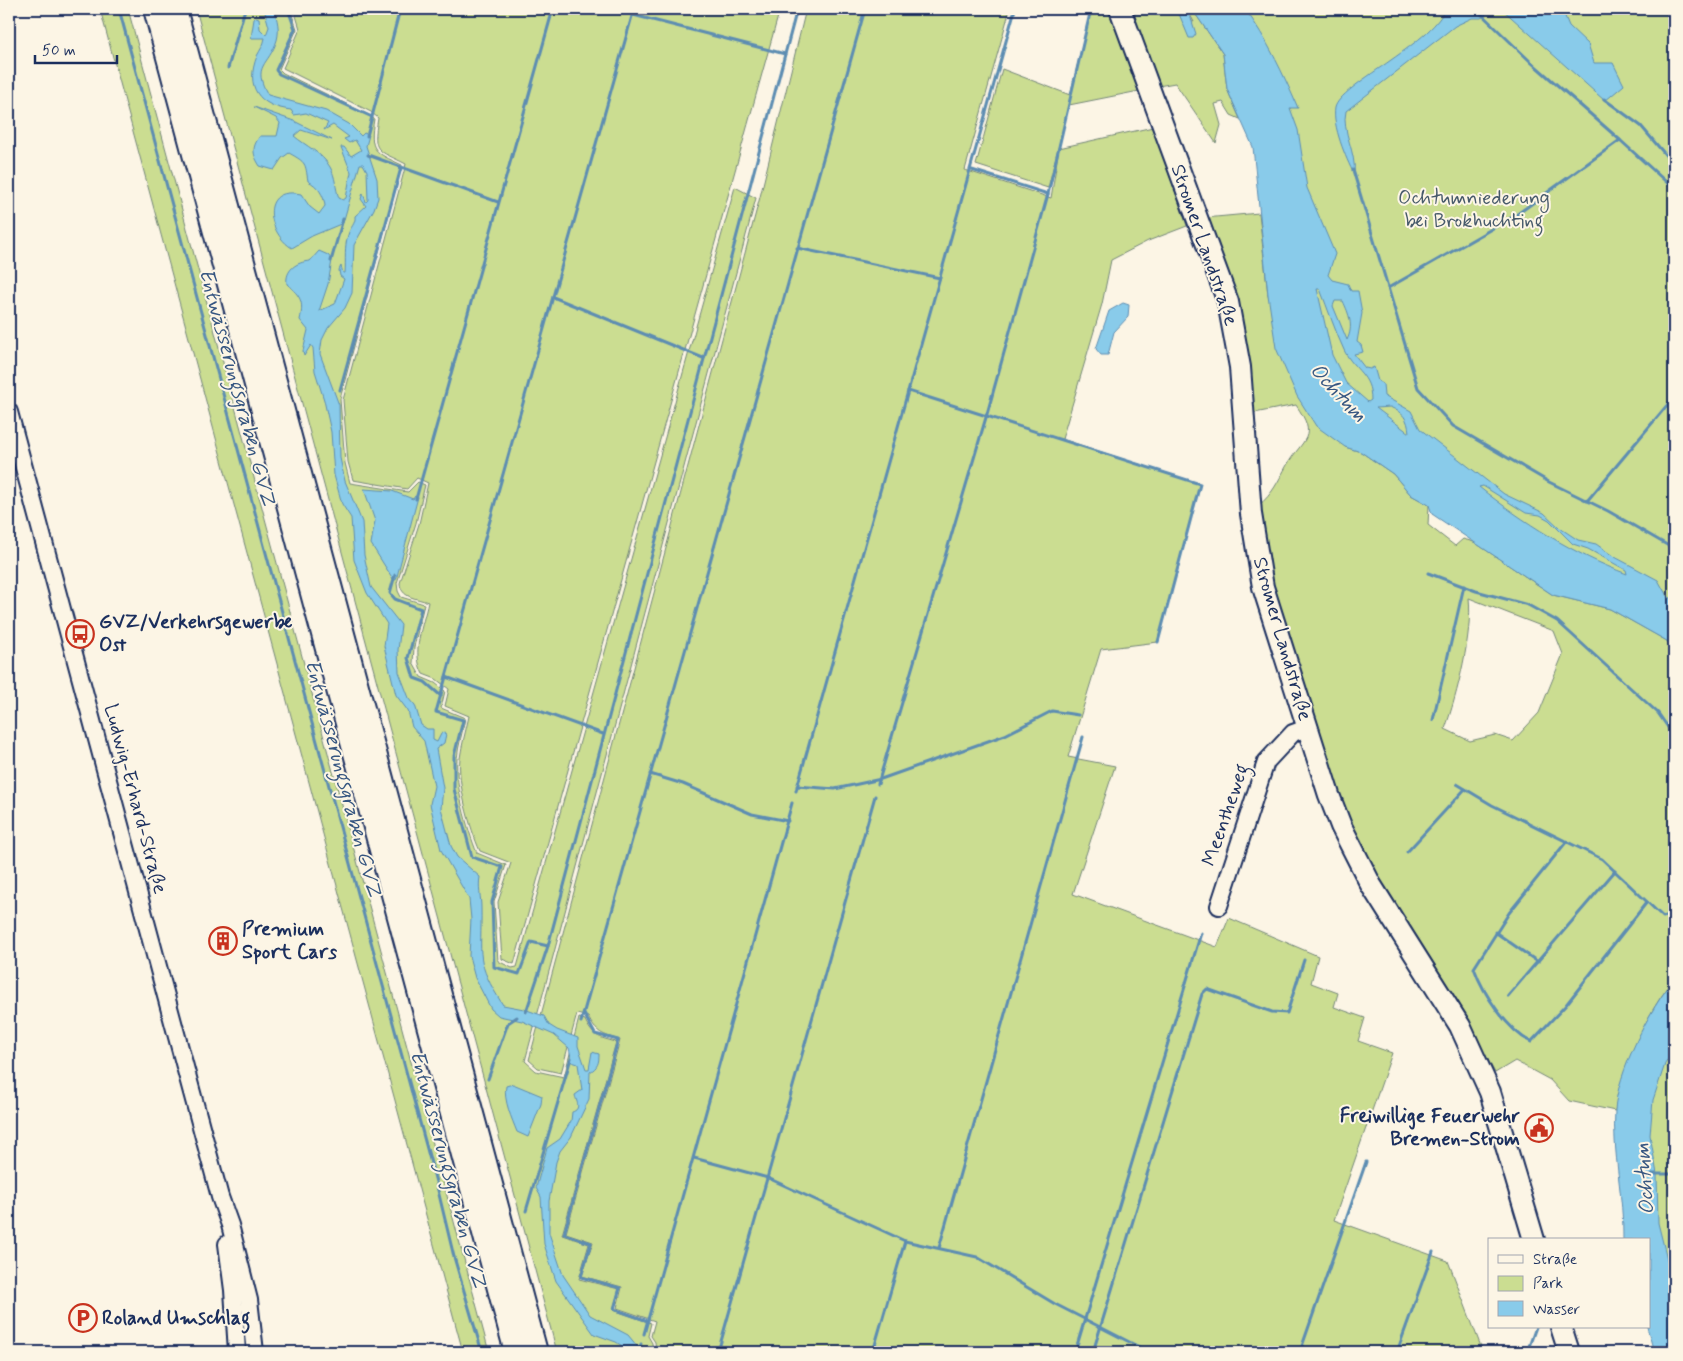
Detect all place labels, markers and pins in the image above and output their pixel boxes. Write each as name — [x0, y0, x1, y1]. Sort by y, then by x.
place label: GVZ/Verkehrsgewerbe Ost — [99, 609, 293, 659]
bus stop icon: GVZ/Verkehrsgewerbe Ost — [65, 619, 95, 649]
place label: Premium Sport Cars — [242, 916, 337, 966]
building icon: Premium Sport Cars — [208, 926, 238, 956]
place label: Freiwillige Feuerwehr Bremen-Strom — [1340, 1103, 1521, 1153]
public building icon: Freiwillige Feuerwehr Bremen-Strom — [1524, 1113, 1554, 1143]
parking icon: Roland Umschlag — [68, 1303, 98, 1333]
place label: Roland Umschlag — [102, 1305, 250, 1334]

